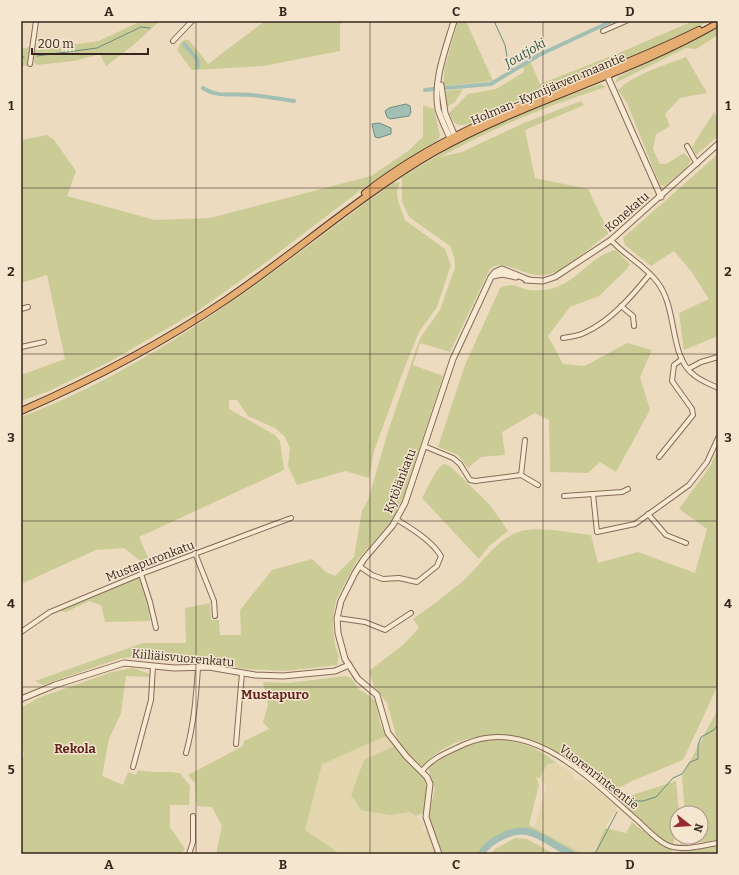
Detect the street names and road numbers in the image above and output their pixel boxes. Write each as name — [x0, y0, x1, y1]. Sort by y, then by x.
street label: Holman–Kymijärven maantie — [469, 50, 627, 128]
street label: Konekatu — [602, 189, 652, 235]
street label: Kytölänkatu — [381, 446, 419, 515]
street label: Mustapuronkatu — [104, 537, 197, 584]
street label: Kiiliäisvuorenkatu — [131, 647, 235, 669]
street label: Vuorenrinteentie — [557, 742, 641, 812]

